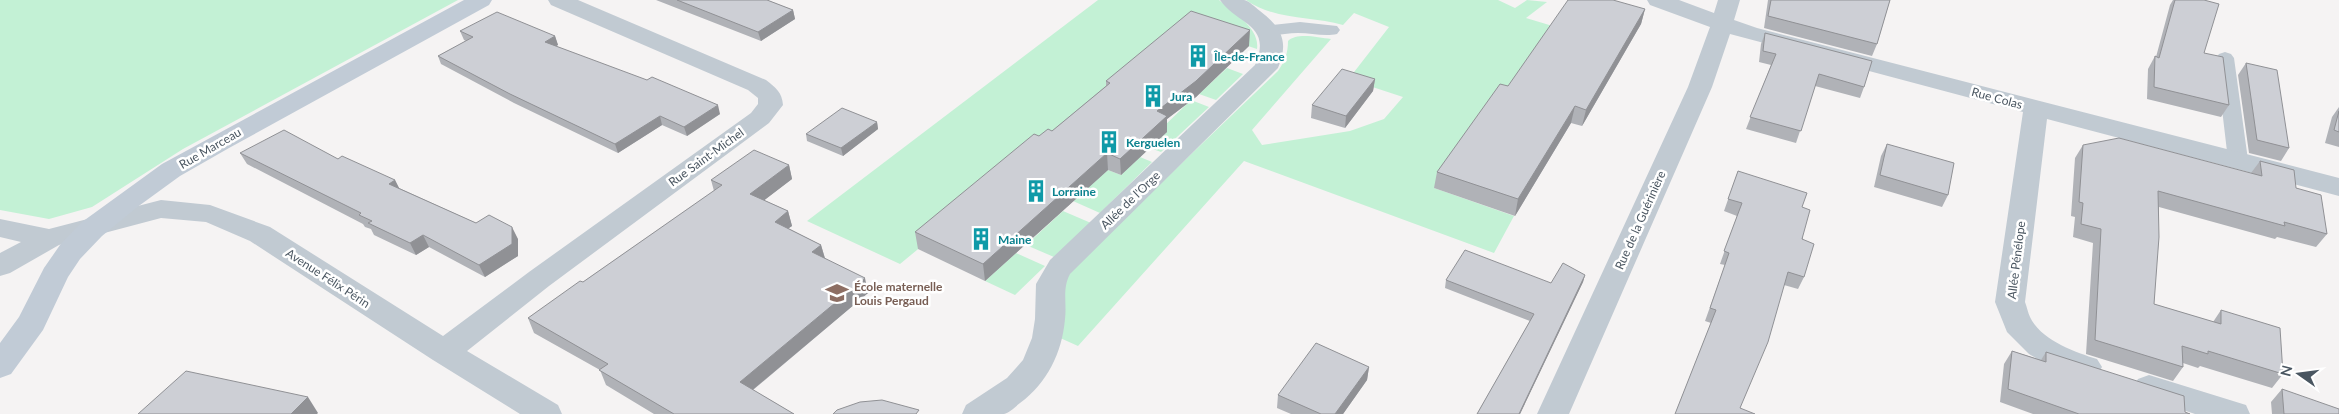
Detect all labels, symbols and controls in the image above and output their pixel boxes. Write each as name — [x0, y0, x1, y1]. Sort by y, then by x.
building icon: Île-de-France — [1185, 43, 1211, 69]
place label: Île-de-France — [1213, 49, 1285, 64]
building icon: Jura — [1140, 83, 1166, 109]
street label: Rue Colas — [1970, 84, 2024, 112]
place label: Jura — [1170, 89, 1192, 104]
street label: Rue Marceau — [176, 124, 244, 172]
street label: Rue Saint-Michel — [665, 125, 747, 189]
building icon: Kerguelen — [1096, 129, 1122, 155]
place label: Kerguelen — [1126, 135, 1181, 150]
street label: Allée de l'Orge — [1097, 168, 1163, 232]
street label: Rue de la Guérinière — [1611, 168, 1669, 272]
building icon: Lorraine — [1023, 178, 1049, 204]
place label: Lorraine — [1052, 184, 1097, 199]
street label: Allée Pénélope — [2004, 220, 2028, 300]
building icon: Maine — [968, 226, 994, 252]
place label: Maine — [998, 232, 1032, 247]
street label: Avenue Félix Périn — [283, 245, 373, 311]
place label: École maternelle Louis Pergaud — [854, 279, 943, 308]
school or university icon: École maternelle Louis Pergaud — [824, 280, 850, 306]
north arrow — [2274, 349, 2324, 399]
text: N — [2276, 363, 2295, 378]

